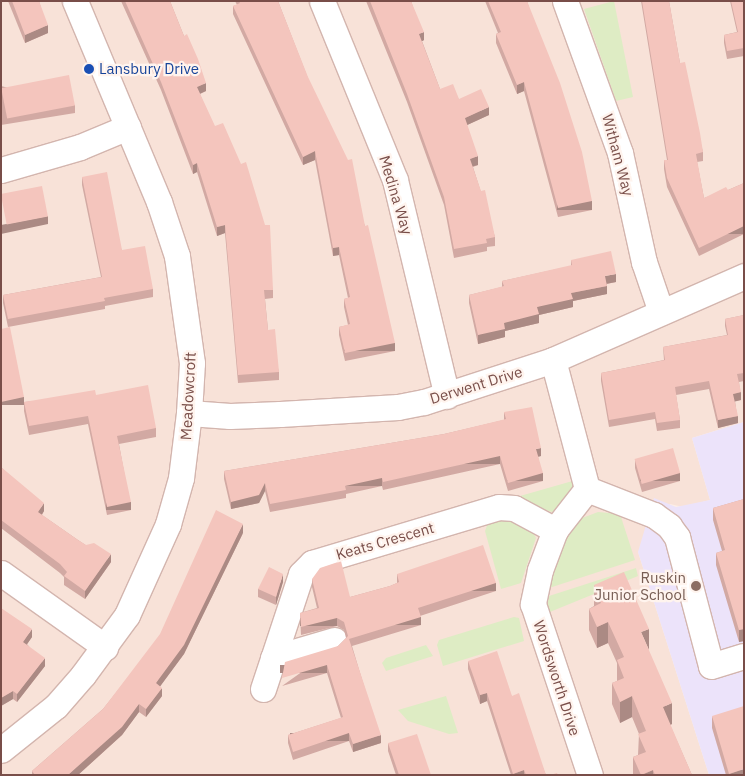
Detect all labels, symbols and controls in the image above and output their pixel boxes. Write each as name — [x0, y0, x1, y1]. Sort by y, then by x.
place label: Lansbury Drive — [99, 60, 199, 78]
marker: Lansbury Drive — [83, 63, 95, 75]
street label: Witham Way — [598, 112, 638, 198]
street label: Medina Way — [375, 153, 417, 237]
street label: Meadowcroft — [177, 351, 199, 441]
street label: Derwent Drive — [428, 362, 524, 408]
street label: Keats Crescent — [334, 518, 436, 564]
place label: Ruskin Junior School — [594, 568, 686, 603]
marker: Ruskin Junior School — [690, 580, 702, 592]
street label: Wordsworth Drive — [530, 618, 584, 738]

